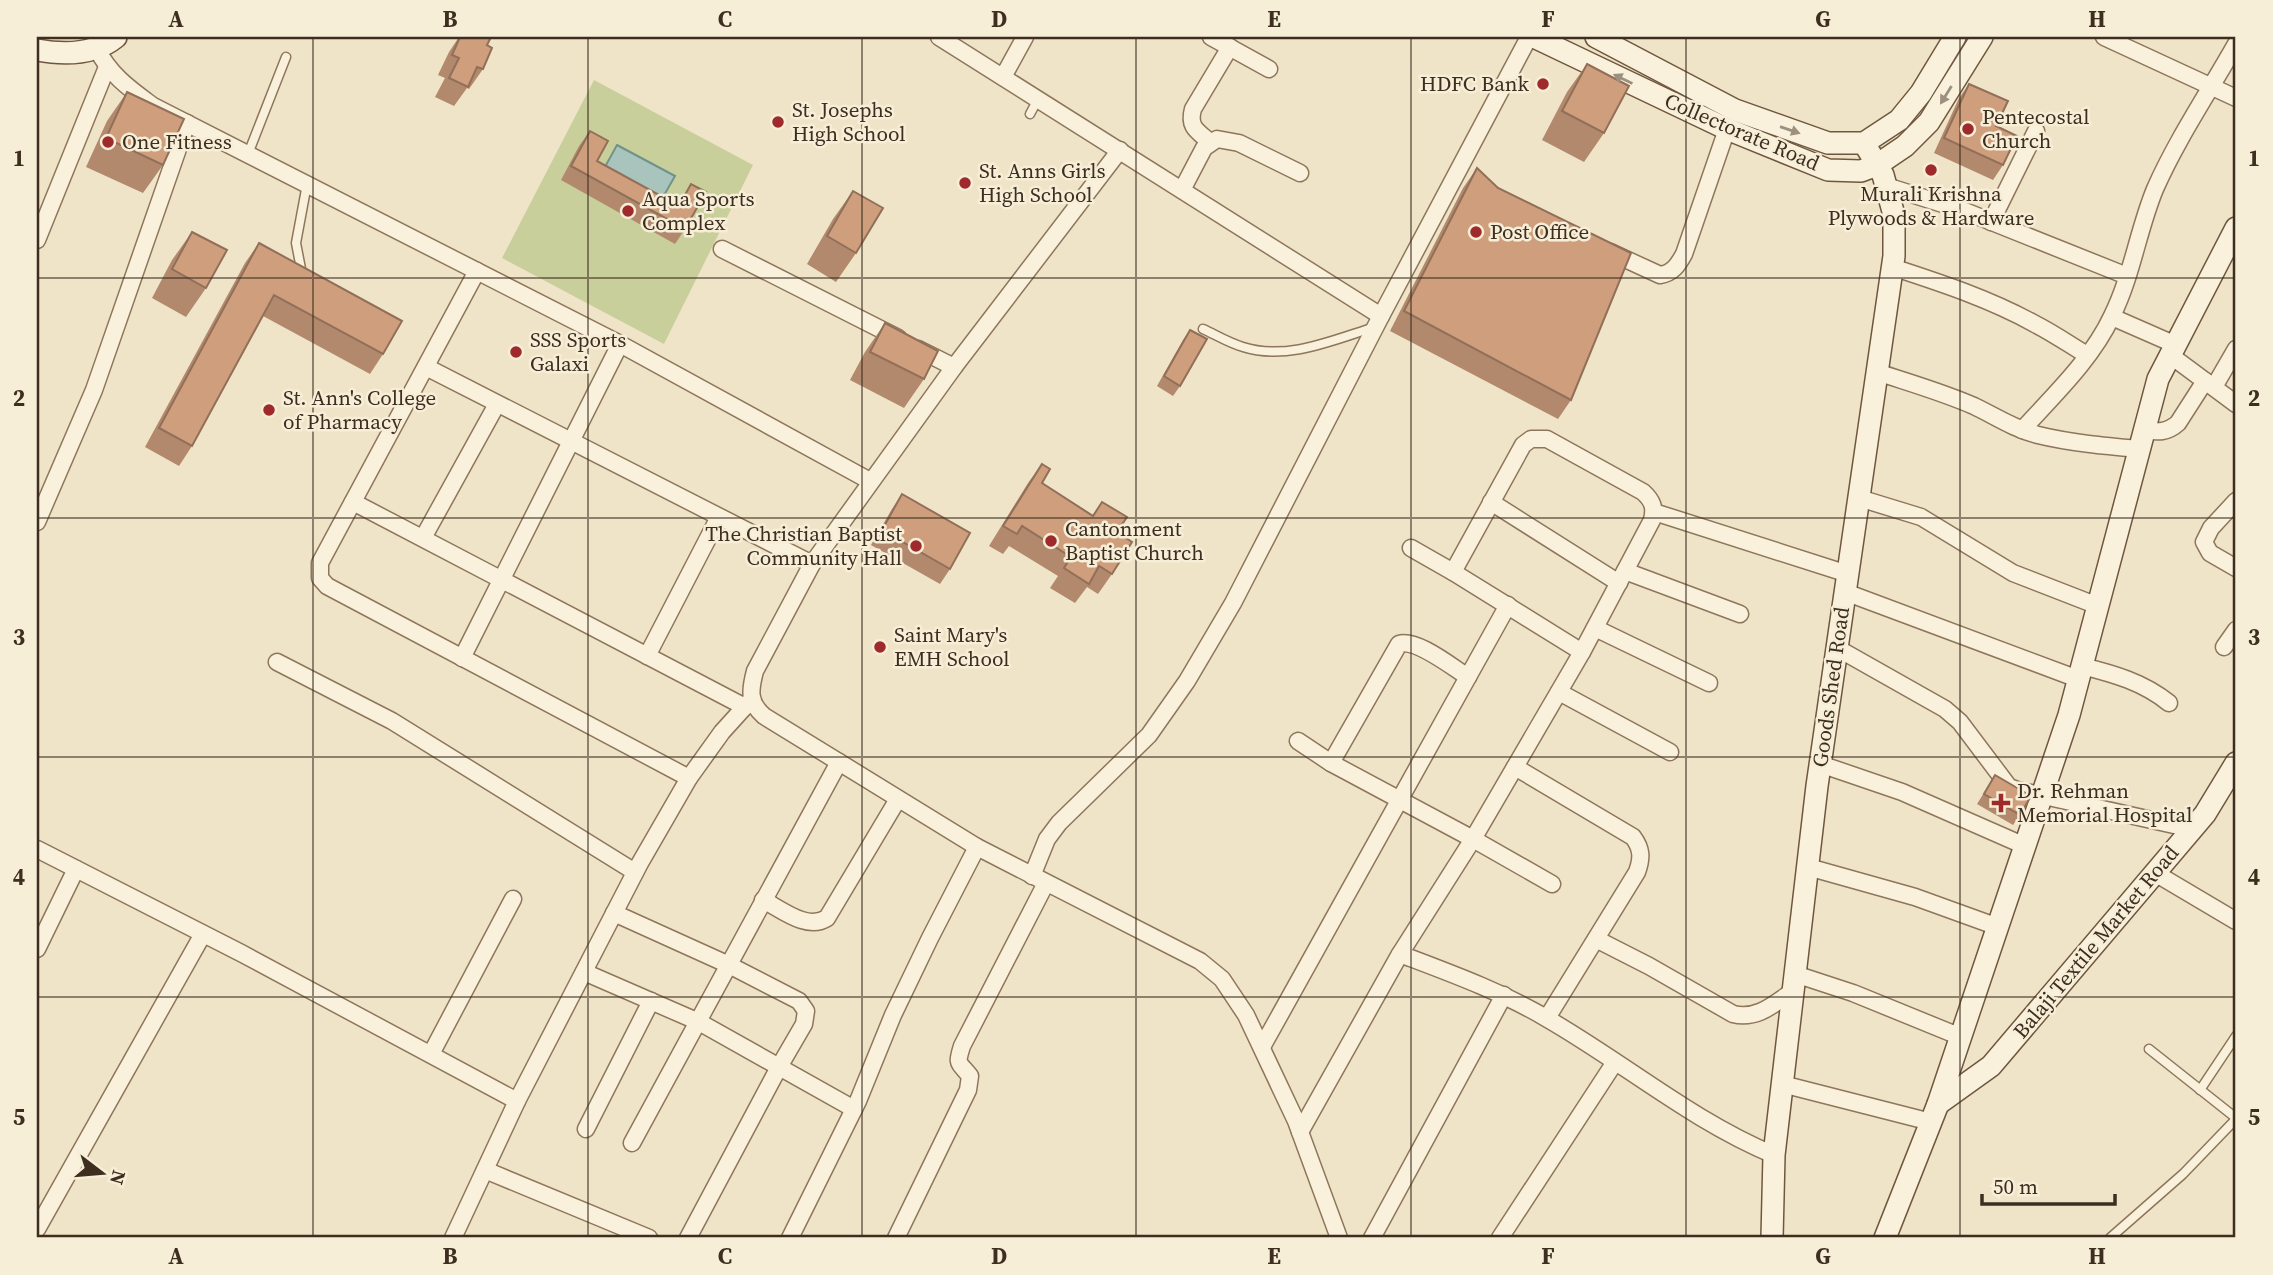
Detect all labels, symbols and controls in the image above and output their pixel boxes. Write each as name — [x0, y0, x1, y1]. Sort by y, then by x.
text: A — [168, 3, 184, 35]
text: B — [443, 3, 458, 35]
text: C — [718, 3, 732, 35]
text: D — [991, 3, 1007, 35]
text: E — [1267, 3, 1281, 35]
text: F — [1541, 3, 1555, 35]
text: G — [1815, 3, 1831, 35]
text: H — [2088, 3, 2106, 35]
place label: HDFC Bank — [1420, 69, 1530, 98]
one-way arrow — [1613, 74, 1633, 85]
marker: HDFC Bank — [1535, 76, 1551, 92]
one-way arrow — [1940, 85, 1953, 104]
street label: Collectorate Road — [1660, 86, 1824, 177]
place label: St. Josephs High School — [792, 95, 905, 148]
place label: Pentecostal Church — [1982, 102, 2089, 155]
marker: St. Josephs High School — [770, 114, 786, 130]
marker: Pentecostal Church — [1960, 121, 1976, 137]
one-way arrow — [1779, 125, 1800, 136]
place label: One Fitness — [122, 127, 232, 156]
marker: One Fitness — [100, 134, 116, 150]
text: 1 — [13, 142, 25, 174]
text: 1 — [2248, 142, 2260, 174]
place label: St. Anns Girls High School — [979, 156, 1106, 209]
marker: Murali Krishna Plywoods & Hardware — [1923, 162, 1939, 178]
marker: St. Anns Girls High School — [957, 175, 973, 191]
place label: Murali Krishna Plywoods & Hardware — [1828, 179, 2034, 232]
place label: Aqua Sports Complex — [642, 184, 755, 237]
marker: Aqua Sports Complex — [620, 203, 636, 219]
place label: Post Office — [1490, 217, 1589, 246]
marker: Post Office — [1468, 224, 1484, 240]
place label: SSS Sports Galaxi — [530, 325, 626, 378]
marker: SSS Sports Galaxi — [508, 344, 524, 360]
text: 2 — [13, 382, 25, 414]
text: 2 — [2248, 382, 2260, 414]
place label: St. Ann's College of Pharmacy — [283, 383, 436, 436]
marker: St. Ann's College of Pharmacy — [261, 402, 277, 418]
place label: Cantonment Baptist Church — [1065, 514, 1204, 567]
place label: The Christian Baptist Community Hall — [705, 519, 902, 572]
marker: Cantonment Baptist Church — [1043, 533, 1059, 549]
marker: The Christian Baptist Community Hall — [908, 538, 924, 554]
street label: Goods Shed Road — [1805, 605, 1856, 769]
place label: Saint Mary's EMH School — [894, 620, 1010, 673]
text: 3 — [13, 621, 25, 653]
text: 3 — [2248, 621, 2260, 653]
marker: Saint Mary's EMH School — [872, 639, 888, 655]
place label: Dr. Rehman Memorial Hospital — [2017, 776, 2193, 829]
marker: Dr. Rehman Memorial Hospital — [1991, 793, 2011, 813]
street label: Balaji Textile Market Road — [2006, 839, 2185, 1044]
text: 4 — [13, 861, 25, 893]
text: 4 — [2248, 861, 2260, 893]
text: 5 — [13, 1101, 25, 1133]
text: 5 — [2248, 1101, 2260, 1133]
north arrow — [66, 1138, 136, 1208]
scale bar — [1982, 1163, 2116, 1207]
text: N — [104, 1167, 133, 1188]
text: 50 m — [1993, 1172, 2038, 1201]
text: A — [168, 1240, 184, 1272]
text: B — [443, 1240, 458, 1272]
text: C — [718, 1240, 732, 1272]
text: D — [991, 1240, 1007, 1272]
text: E — [1267, 1240, 1281, 1272]
text: F — [1541, 1240, 1555, 1272]
text: G — [1815, 1240, 1831, 1272]
text: H — [2088, 1240, 2106, 1272]

